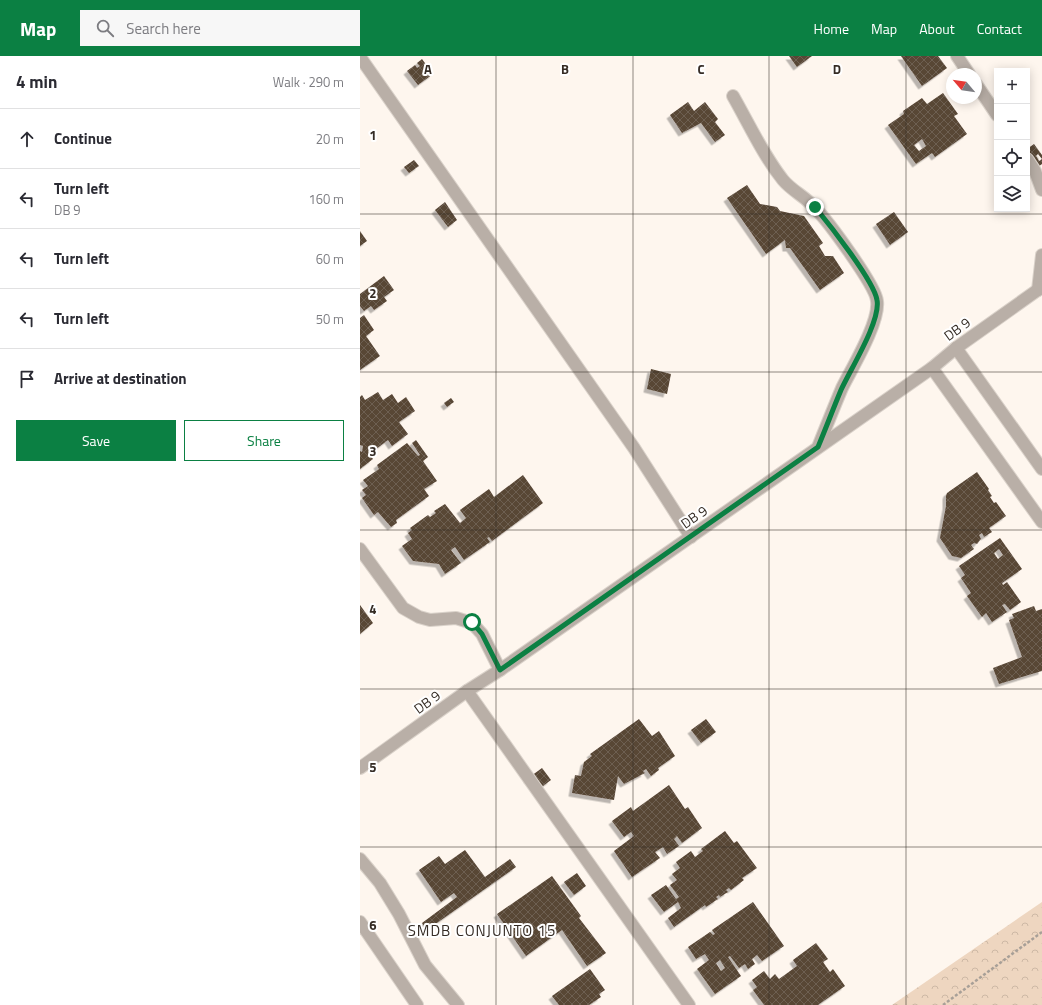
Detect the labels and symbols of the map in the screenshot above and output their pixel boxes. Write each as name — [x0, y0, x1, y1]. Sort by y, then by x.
text: A — [424, 59, 432, 79]
text: B — [561, 59, 569, 79]
text: C — [697, 59, 705, 79]
text: D — [833, 59, 841, 79]
north arrow — [946, 68, 982, 104]
text: 1 — [369, 125, 377, 145]
route end — [806, 198, 824, 216]
text: 2 — [369, 283, 377, 303]
street label: DB 9 — [939, 312, 975, 345]
text: 3 — [369, 441, 377, 461]
street label: DB 9 — [676, 500, 712, 533]
text: 4 — [369, 599, 377, 619]
route start — [463, 613, 481, 631]
street label: DB 9 — [409, 685, 445, 718]
text: 5 — [369, 757, 377, 777]
text: 6 — [369, 915, 377, 935]
district label: SMDB CONJUNTO 15 — [408, 919, 556, 942]

